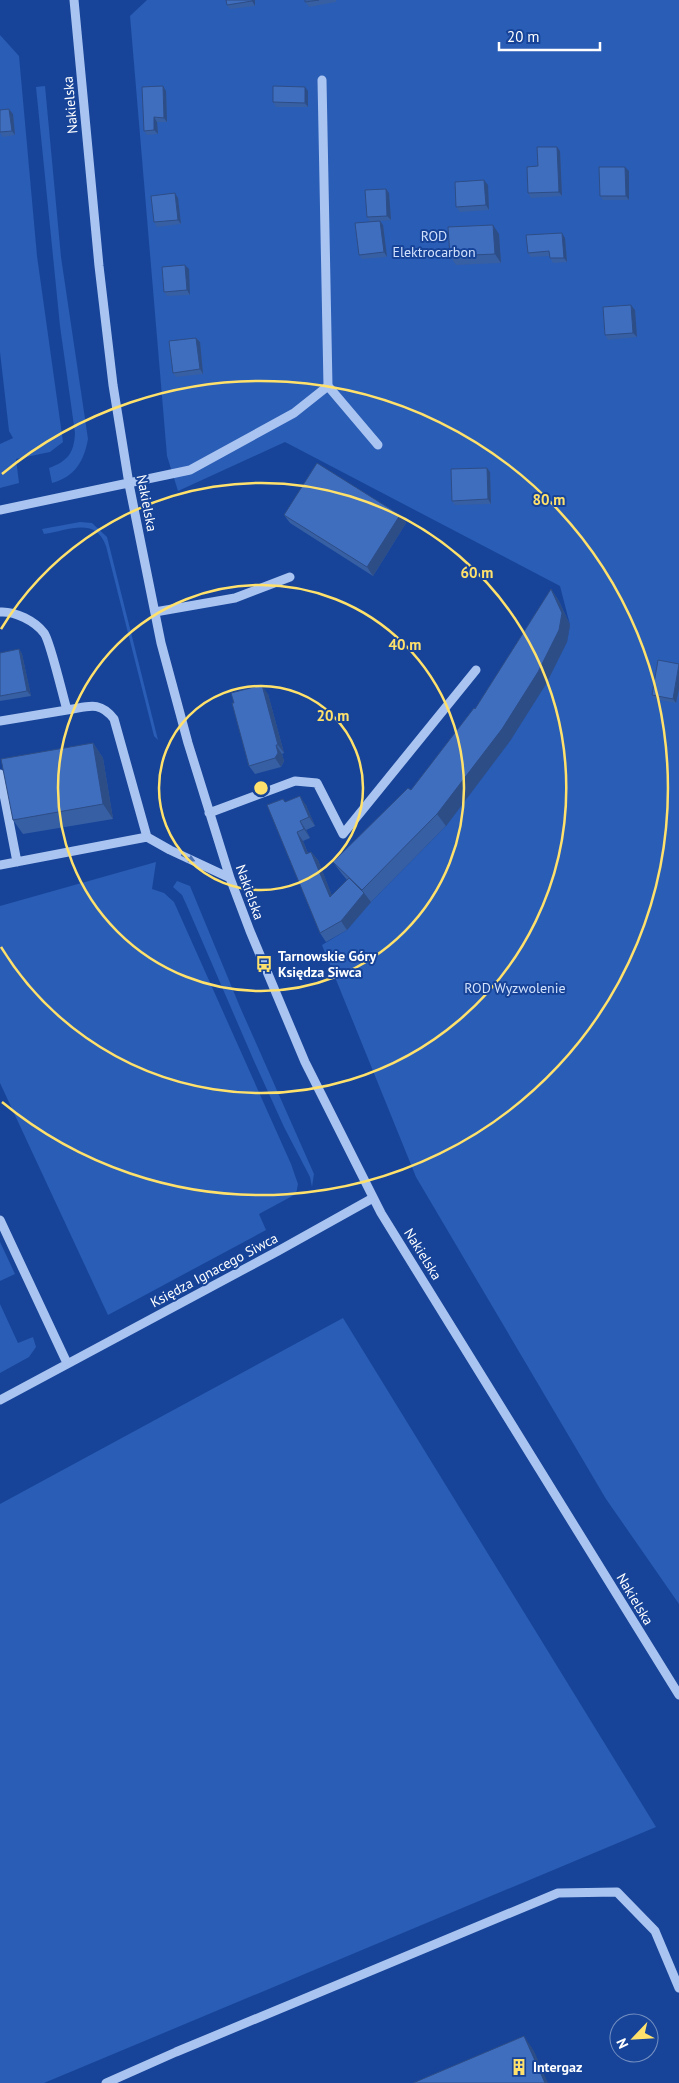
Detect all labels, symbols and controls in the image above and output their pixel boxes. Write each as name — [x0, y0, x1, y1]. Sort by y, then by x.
scale bar — [499, 20, 600, 52]
text: 20 m — [507, 27, 540, 46]
street label: Nakielska — [59, 75, 81, 134]
park label: ROD Elektrocarbon — [392, 227, 476, 261]
street label: Nakielska — [133, 473, 161, 533]
text: 80 m — [533, 490, 565, 509]
text: 60 m — [461, 563, 493, 582]
text: 40 m — [389, 635, 421, 654]
text: 20 m — [317, 706, 349, 725]
centre of rings — [252, 779, 270, 797]
one-way arrow — [181, 854, 195, 862]
street label: Nakielska — [232, 862, 268, 922]
place label: Tarnowskie Góry Księdza Siwca — [278, 947, 376, 981]
bus stop icon: Tarnowskie Góry Księdza Siwca — [254, 954, 274, 974]
park label: ROD Wyzwolenie — [464, 979, 566, 997]
street label: Nakielska — [400, 1225, 446, 1283]
street label: Księdza Ignacego Siwca — [147, 1229, 281, 1311]
street label: Nakielska — [612, 1570, 658, 1628]
north arrow — [609, 2013, 659, 2063]
text: N — [612, 2036, 632, 2051]
building icon: Intergaz — [509, 2057, 529, 2077]
place label: Intergaz — [533, 2058, 582, 2076]

